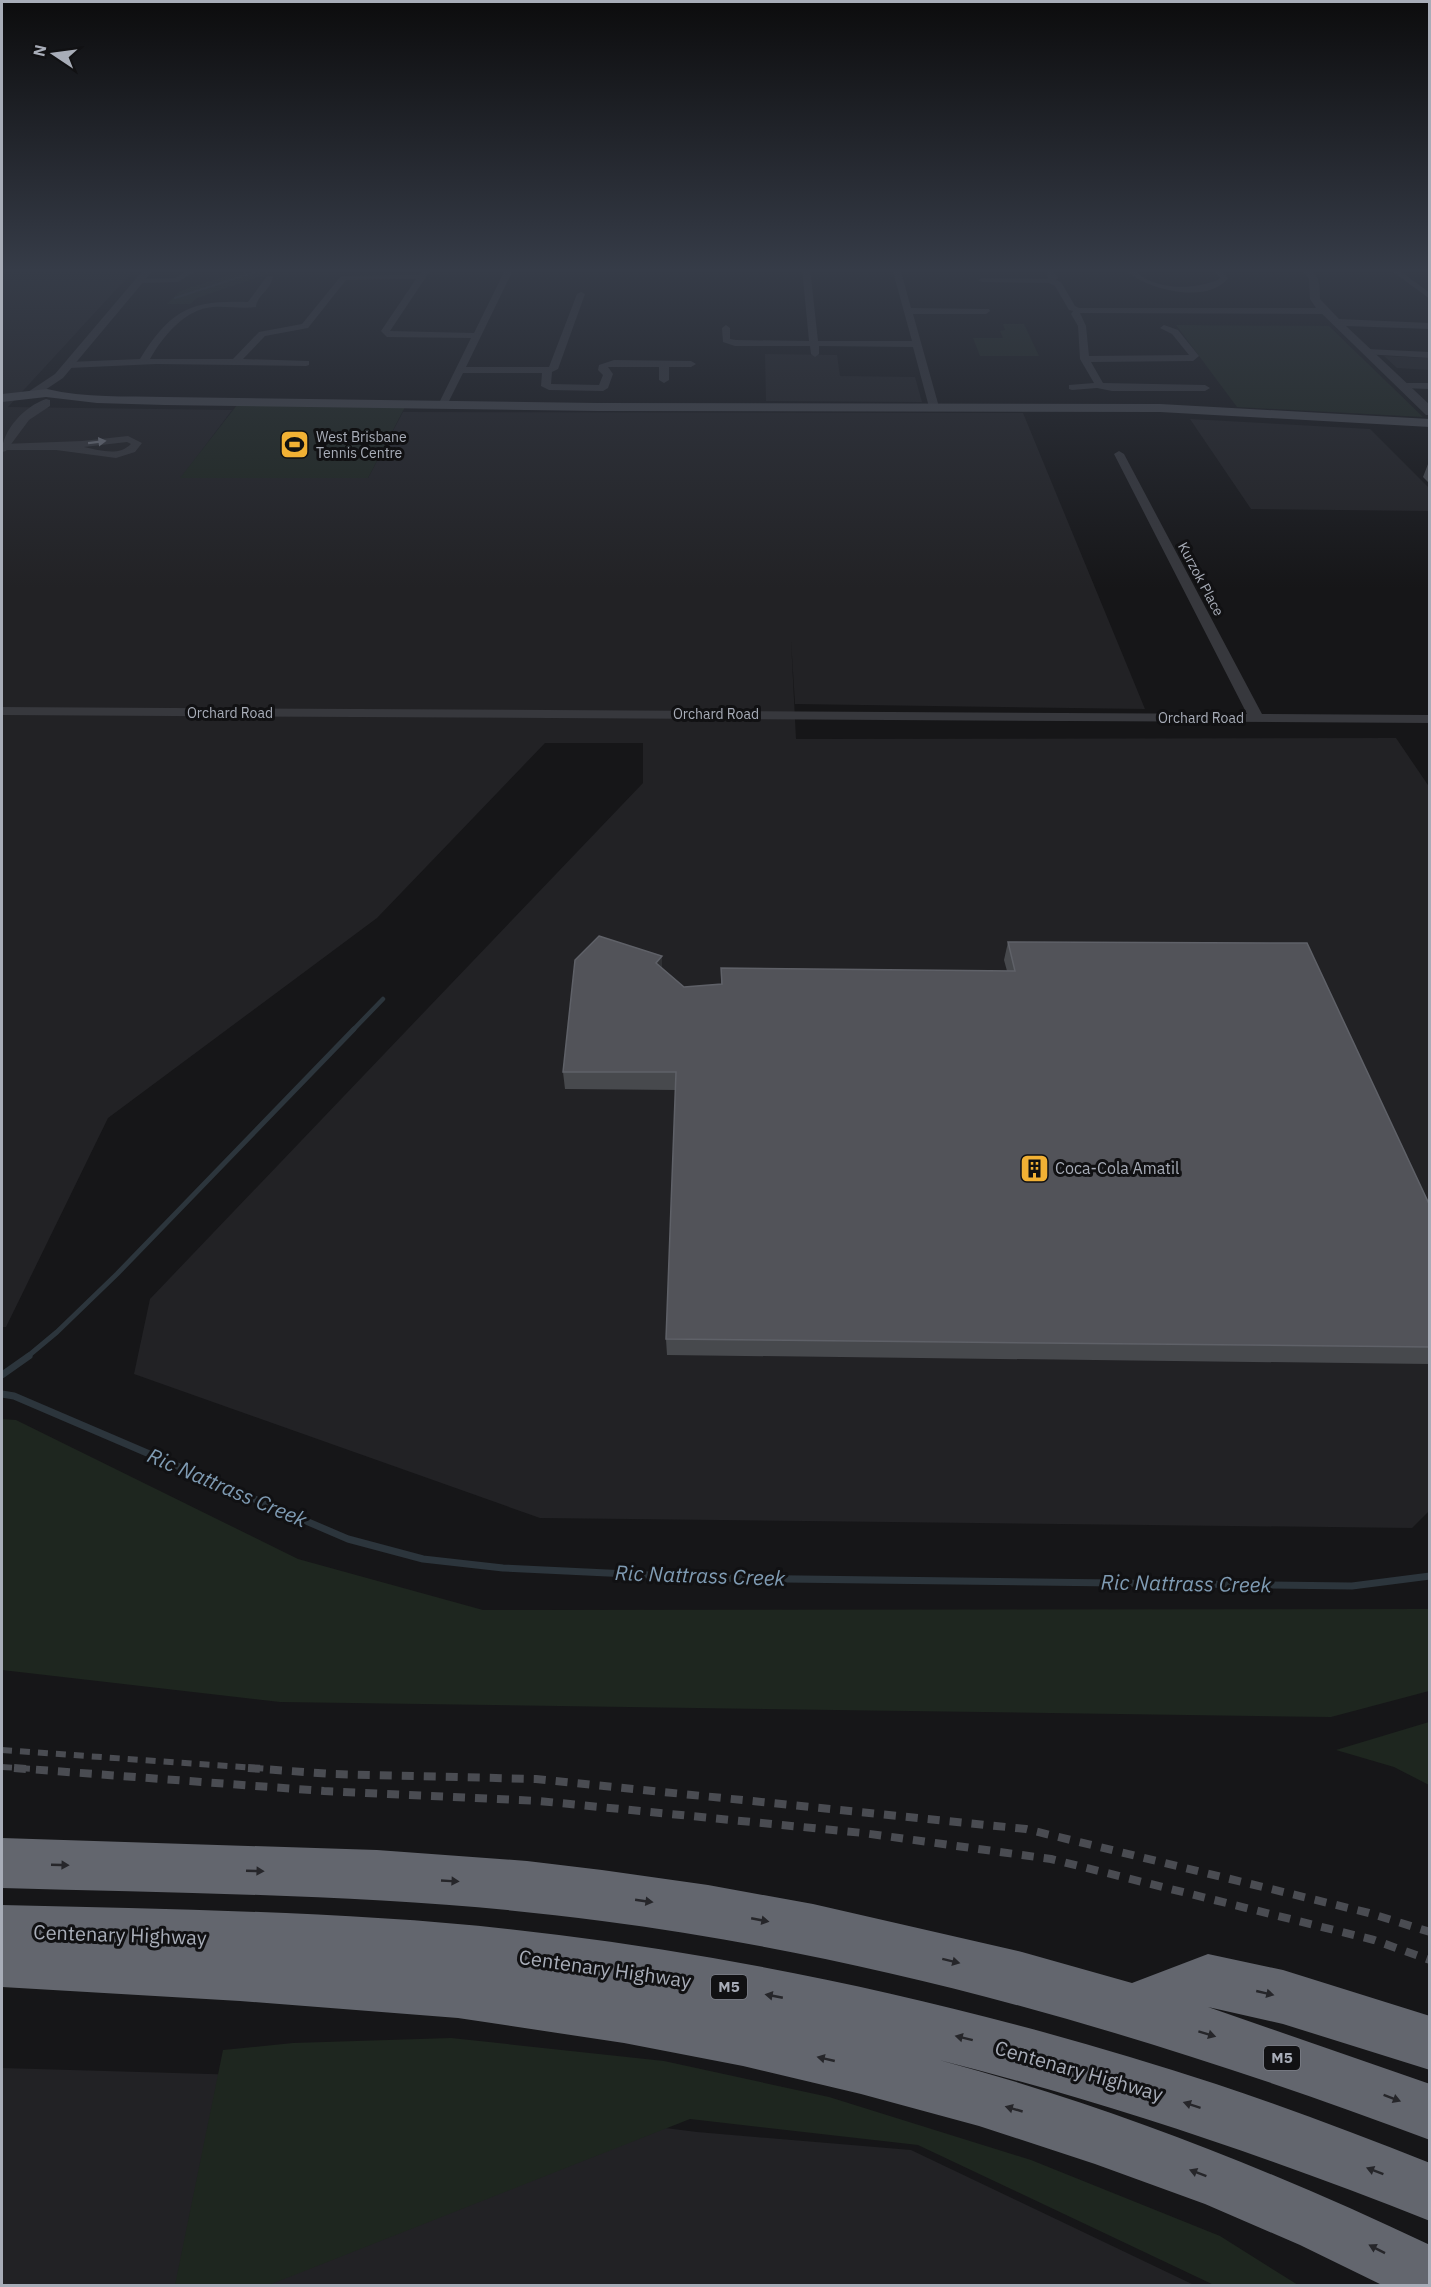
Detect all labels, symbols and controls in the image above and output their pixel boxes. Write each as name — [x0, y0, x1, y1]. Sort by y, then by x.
north arrow — [24, 24, 84, 84]
text: N — [28, 43, 50, 59]
place label: West Brisbane Tennis Centre — [316, 428, 407, 462]
sports icon: West Brisbane Tennis Centre — [279, 429, 311, 461]
one-way arrow — [88, 437, 107, 447]
street label: Kurzok Place — [1174, 539, 1228, 619]
street label: Orchard Road — [187, 704, 273, 722]
street label: Orchard Road — [673, 705, 759, 723]
street label: Orchard Road — [1158, 709, 1244, 727]
building icon: Coca-Cola Amatil — [1018, 1152, 1050, 1184]
place label: Coca-Cola Amatil — [1055, 1158, 1179, 1178]
water label: Ric Nattrass Creek — [143, 1441, 312, 1534]
water label: Ric Nattrass Creek — [614, 1558, 787, 1592]
water label: Ric Nattrass Creek — [1100, 1568, 1273, 1599]
one-way arrow — [50, 1860, 69, 1869]
one-way arrow — [245, 1867, 264, 1876]
one-way arrow — [440, 1876, 459, 1886]
one-way arrow — [634, 1896, 653, 1905]
one-way arrow — [751, 1916, 770, 1925]
street label: Centenary Highway — [33, 1918, 207, 1951]
street label: Centenary Highway — [517, 1943, 693, 1994]
one-way arrow — [941, 1957, 960, 1967]
road number: M5 — [711, 1975, 747, 1999]
one-way arrow — [1255, 1989, 1274, 1998]
one-way arrow — [764, 1991, 783, 2000]
one-way arrow — [1198, 2030, 1216, 2039]
one-way arrow — [955, 2032, 974, 2042]
street label: Centenary Highway — [992, 2034, 1166, 2107]
road number: M5 — [1264, 2046, 1300, 2070]
one-way arrow — [816, 2053, 835, 2063]
one-way arrow — [1383, 2093, 1401, 2103]
one-way arrow — [1183, 2100, 1201, 2109]
one-way arrow — [1005, 2104, 1023, 2113]
one-way arrow — [1366, 2166, 1384, 2175]
one-way arrow — [1189, 2168, 1207, 2177]
one-way arrow — [1369, 2245, 1386, 2254]

